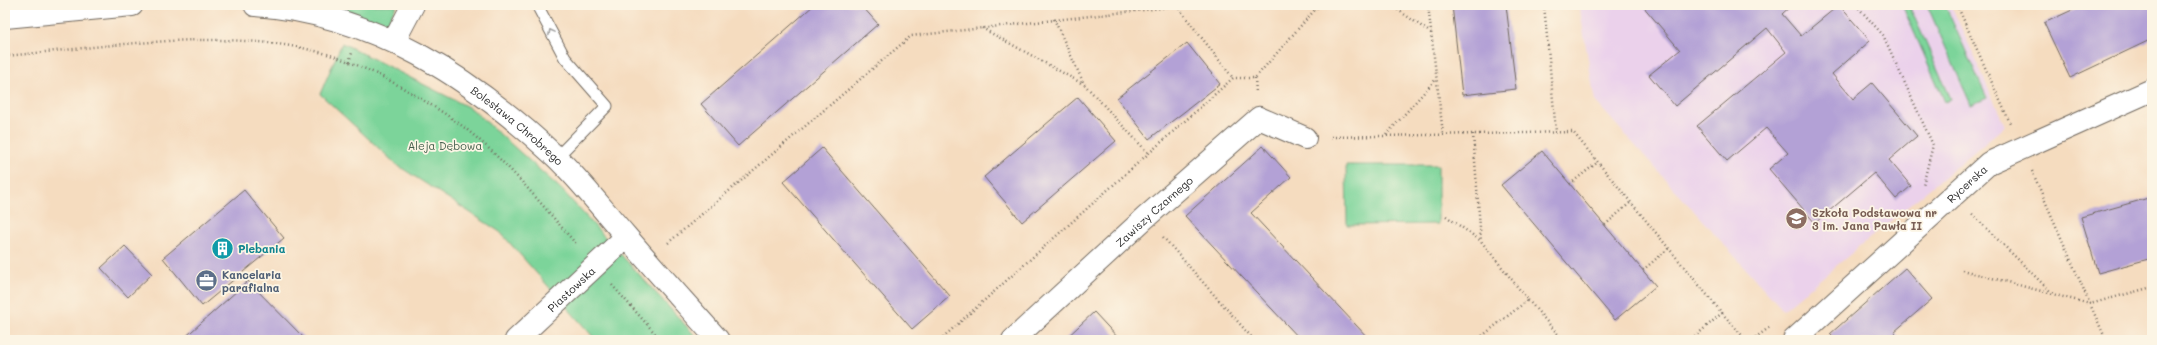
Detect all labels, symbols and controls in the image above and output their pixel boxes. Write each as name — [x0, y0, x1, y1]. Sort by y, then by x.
one-way arrow — [548, 29, 556, 36]
street label: Bolesława Chrobrego — [468, 82, 567, 168]
park label: Aleja Dębowa — [408, 138, 482, 153]
street label: Rycerska — [1943, 161, 1990, 206]
street label: Zawiszy Czarnego — [1112, 172, 1196, 250]
school or university icon: Szkoła Podstawowa nr 3 im. Jana Pawła II — [1784, 205, 1810, 231]
place label: Szkoła Podstawowa nr 3 im. Jana Pawła II — [1812, 205, 1937, 233]
building icon: Plebania — [210, 235, 236, 261]
place label: Plebania — [238, 241, 286, 256]
street label: Piastowska — [544, 263, 598, 315]
office icon: Kancelaria parafialna — [193, 267, 219, 293]
place label: Kancelaria parafialna — [222, 267, 282, 295]

